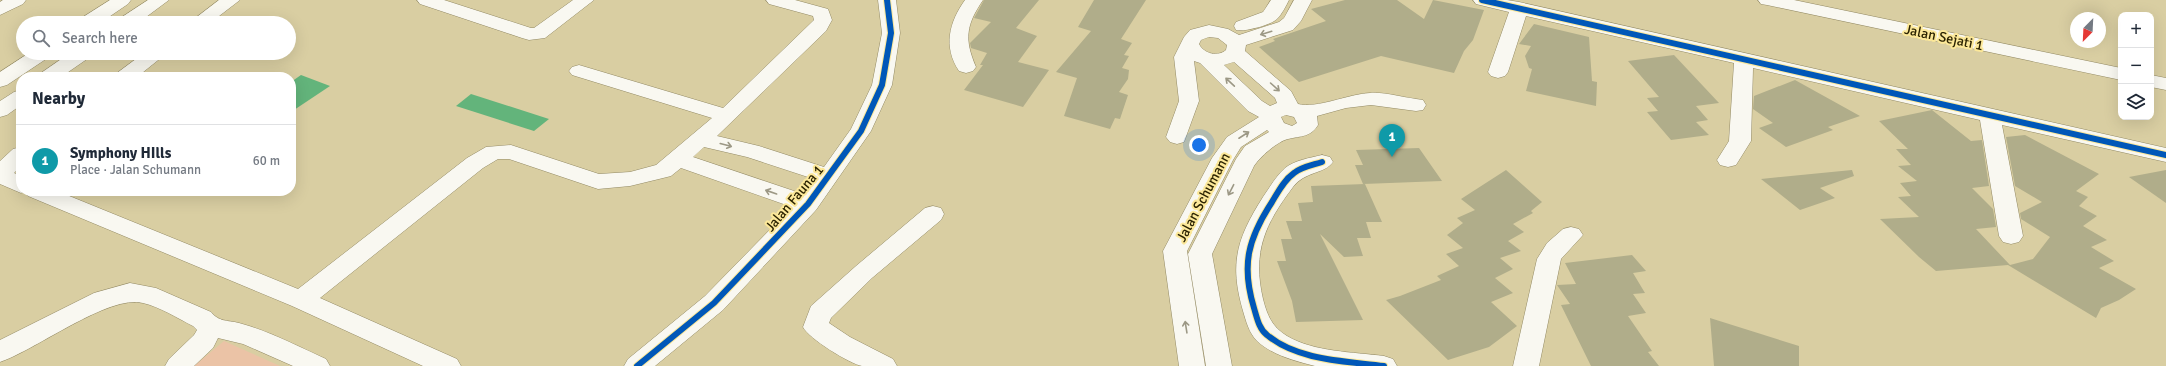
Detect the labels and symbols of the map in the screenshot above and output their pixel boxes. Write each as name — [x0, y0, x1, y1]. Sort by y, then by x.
north arrow — [2070, 12, 2106, 48]
street label: Jalan Sejati 1 — [1903, 21, 1985, 54]
one-way arrow — [1259, 30, 1272, 37]
one-way arrow — [1225, 78, 1235, 87]
one-way arrow — [1270, 82, 1280, 92]
pin: 1 — [1379, 124, 1405, 157]
one-way arrow — [1238, 131, 1249, 139]
your location — [1189, 135, 1209, 155]
one-way arrow — [719, 141, 732, 149]
street label: Jalan Schumann — [1173, 150, 1234, 245]
street label: Jalan Fauna 1 — [762, 161, 827, 235]
one-way arrow — [1227, 183, 1235, 195]
one-way arrow — [764, 188, 777, 195]
one-way arrow — [1182, 321, 1190, 334]

